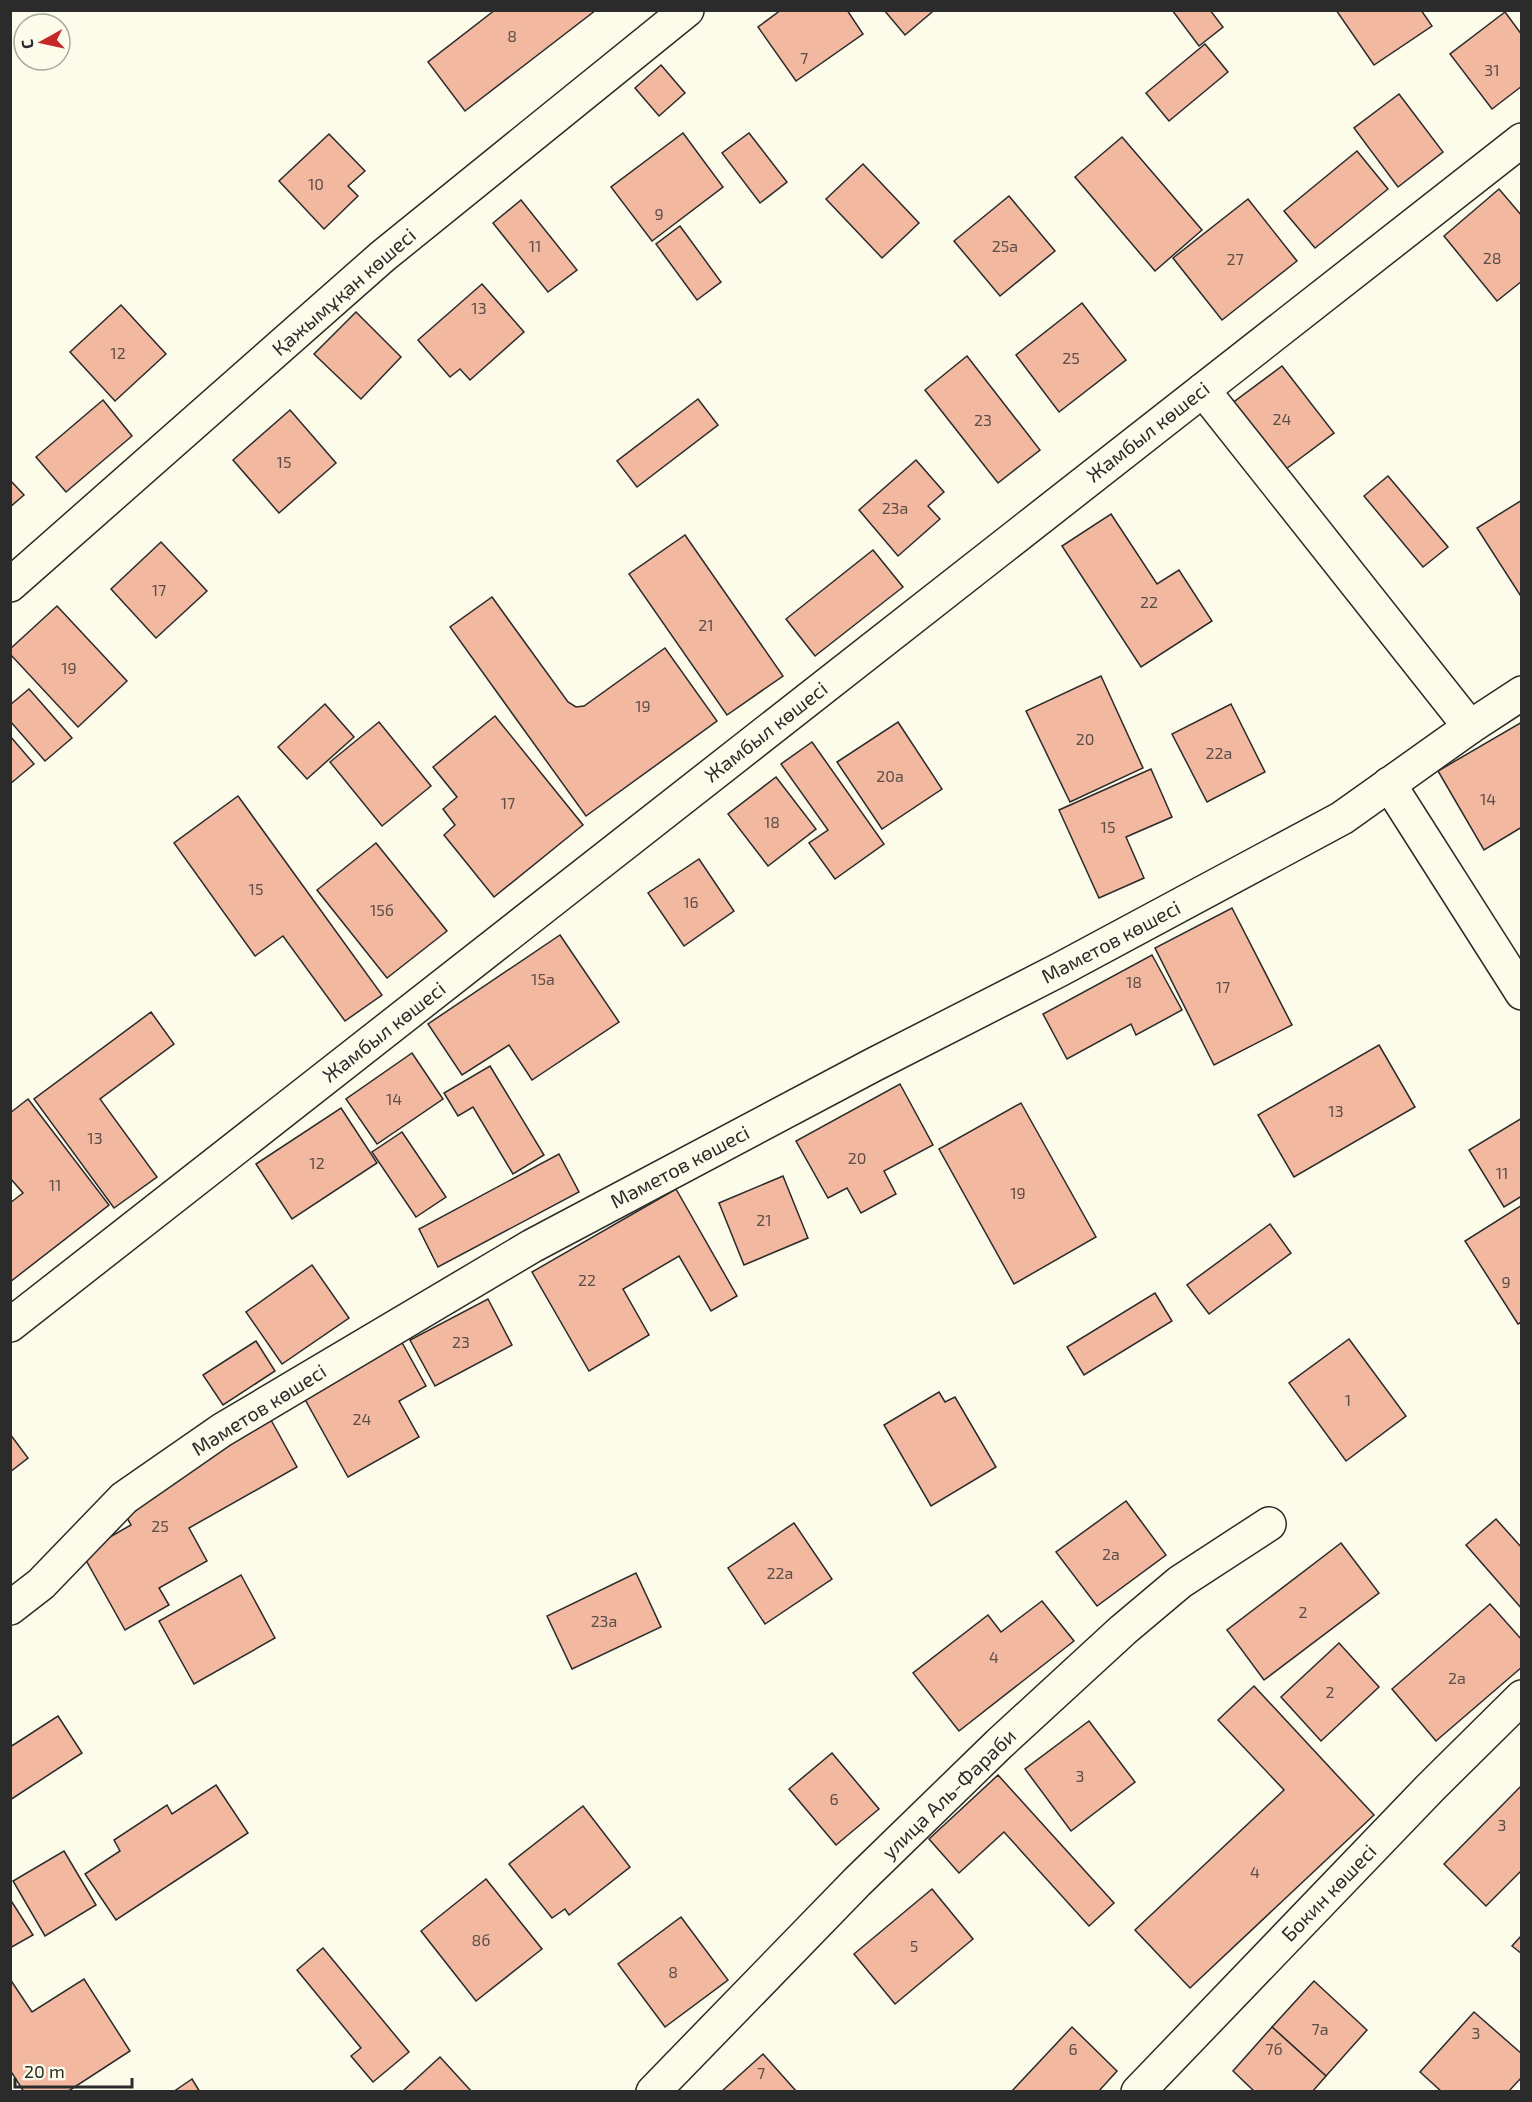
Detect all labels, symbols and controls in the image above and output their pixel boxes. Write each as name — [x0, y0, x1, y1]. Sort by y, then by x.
north arrow — [12, 12, 72, 72]
house number: 8 — [507, 26, 517, 45]
text: С — [17, 38, 37, 50]
house number: 7 — [800, 48, 808, 67]
house number: 31 — [1484, 60, 1500, 79]
house number: 10 — [308, 174, 324, 193]
house number: 9 — [654, 204, 664, 223]
street label: Қажымұқан көшесі — [267, 222, 420, 360]
house number: 11 — [529, 236, 541, 255]
house number: 25а — [992, 236, 1018, 255]
house number: 28 — [1483, 248, 1501, 267]
house number: 27 — [1226, 249, 1244, 268]
house number: 13 — [471, 298, 487, 317]
house number: 12 — [110, 343, 126, 362]
house number: 25 — [1062, 348, 1080, 367]
street label: Жамбыл көшесі — [1081, 376, 1214, 487]
house number: 24 — [1273, 409, 1292, 428]
house number: 23 — [974, 410, 992, 429]
house number: 15 — [277, 452, 291, 471]
house number: 23а — [882, 498, 908, 517]
house number: 17 — [152, 580, 166, 599]
house number: 22 — [1140, 592, 1158, 611]
house number: 21 — [698, 615, 714, 634]
house number: 19 — [61, 658, 77, 677]
street label: Жамбыл көшесі — [699, 676, 832, 787]
house number: 19 — [635, 696, 651, 715]
house number: 20 — [1076, 729, 1094, 748]
house number: 22а — [1206, 743, 1232, 762]
house number: 20а — [876, 766, 904, 785]
house number: 14 — [1480, 789, 1496, 808]
house number: 17 — [501, 793, 515, 812]
house number: 18 — [764, 812, 780, 831]
house number: 15 — [1101, 817, 1115, 836]
house number: 15 — [249, 879, 263, 898]
house number: 16 — [683, 892, 699, 911]
street label: Мәметов көшесі — [1037, 894, 1184, 988]
house number: 15б — [370, 900, 394, 919]
house number: 15а — [531, 969, 555, 988]
house number: 18 — [1126, 972, 1142, 991]
street label: Жамбыл көшесі — [317, 976, 450, 1087]
house number: 17 — [1216, 977, 1230, 996]
house number: 14 — [386, 1089, 402, 1108]
house number: 13 — [1328, 1101, 1344, 1120]
street label: Мәметов көшесі — [606, 1119, 753, 1213]
house number: 13 — [87, 1128, 103, 1147]
house number: 20 — [848, 1148, 866, 1167]
house number: 12 — [309, 1153, 325, 1172]
house number: 11 — [1496, 1163, 1508, 1182]
house number: 11 — [49, 1175, 61, 1194]
house number: 19 — [1010, 1183, 1026, 1202]
house number: 21 — [756, 1210, 772, 1229]
house number: 22 — [578, 1270, 596, 1289]
house number: 9 — [1501, 1272, 1511, 1291]
house number: 23 — [452, 1332, 470, 1351]
street label: Мәметов көшесі — [187, 1358, 330, 1460]
house number: 1 — [1345, 1390, 1351, 1409]
house number: 24 — [353, 1409, 372, 1428]
house number: 25 — [151, 1516, 169, 1535]
house number: 2а — [1102, 1544, 1120, 1563]
house number: 22а — [767, 1563, 793, 1582]
house number: 2 — [1299, 1602, 1308, 1621]
house number: 23а — [591, 1611, 617, 1630]
house number: 4 — [989, 1647, 999, 1666]
house number: 2а — [1448, 1668, 1466, 1687]
house number: 2 — [1326, 1682, 1335, 1701]
street label: улица Аль-Фараби — [876, 1723, 1021, 1864]
house number: 3 — [1076, 1766, 1084, 1785]
house number: 6 — [829, 1789, 839, 1808]
house number: 3 — [1498, 1815, 1506, 1834]
street label: Бокин көшесі — [1276, 1839, 1381, 1946]
house number: 4 — [1250, 1862, 1260, 1881]
house number: 8б — [472, 1930, 490, 1949]
house number: 5 — [910, 1936, 918, 1955]
house number: 8 — [668, 1962, 678, 1981]
house number: 7а — [1311, 2019, 1329, 2038]
house number: 3 — [1472, 2023, 1480, 2042]
house number: 6 — [1068, 2039, 1078, 2058]
house number: 7б — [1265, 2039, 1283, 2058]
scale bar — [15, 2051, 132, 2089]
text: 20 m — [24, 2060, 65, 2082]
house number: 7 — [757, 2063, 765, 2082]

